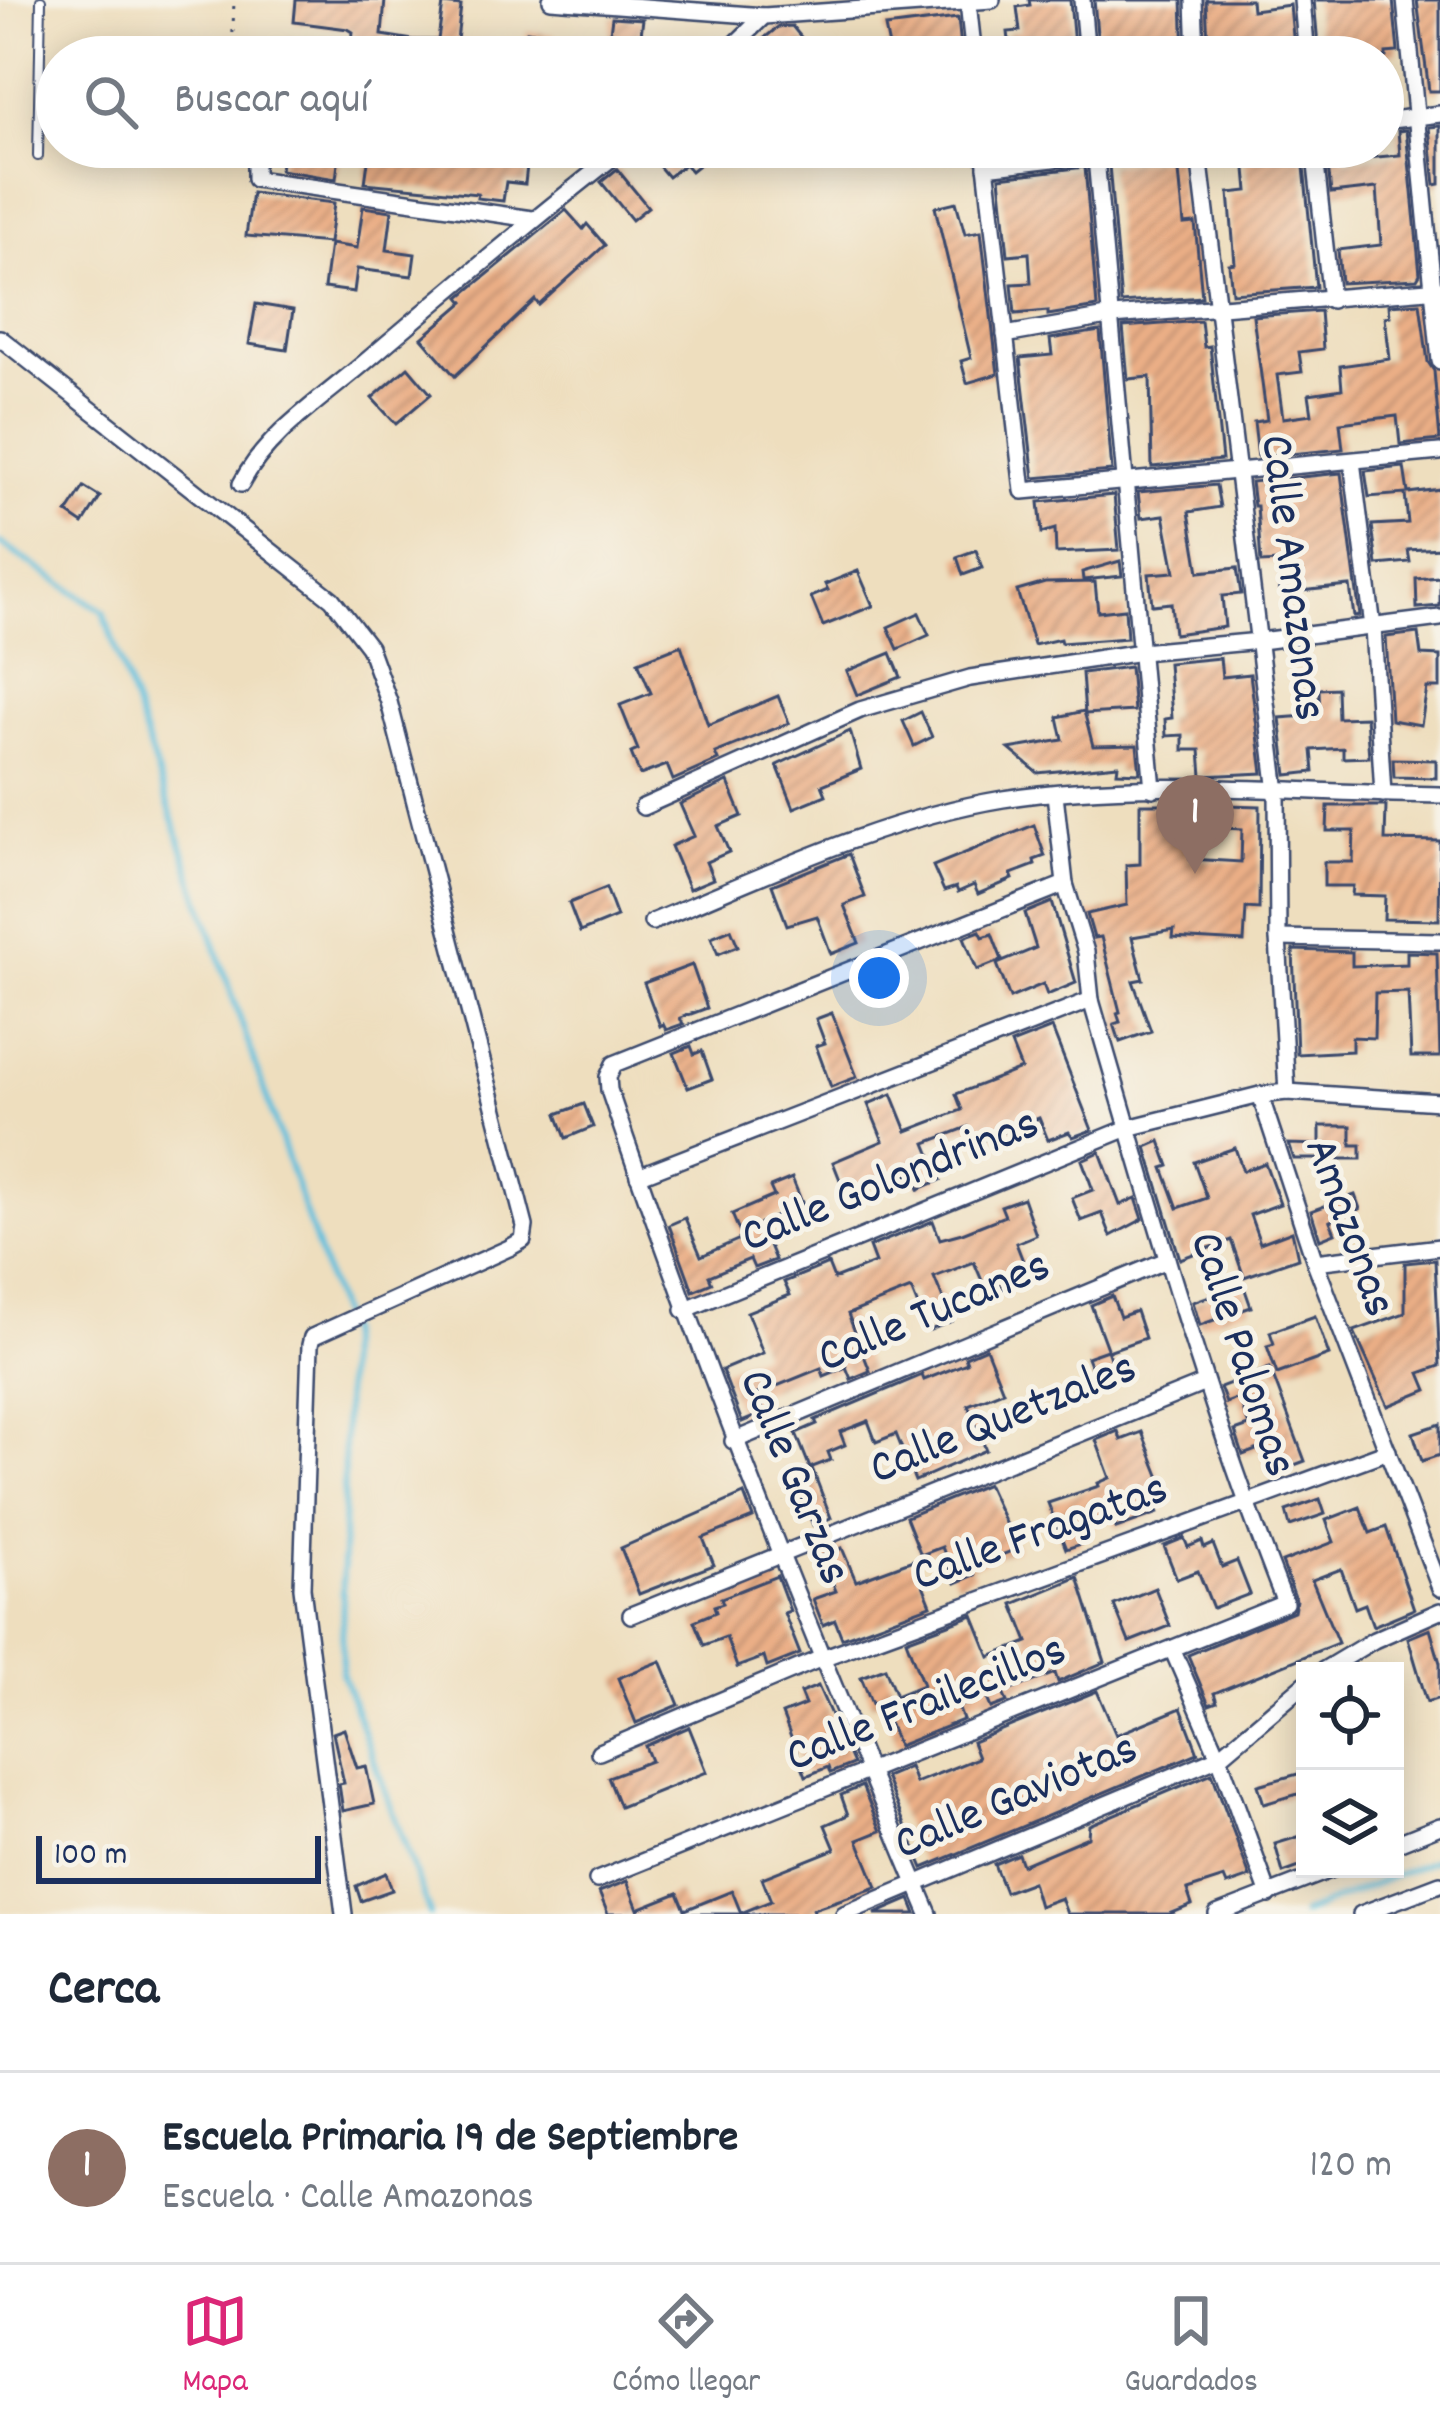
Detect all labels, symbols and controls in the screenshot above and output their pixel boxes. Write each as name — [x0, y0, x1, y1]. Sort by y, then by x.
search box — [36, 36, 1404, 168]
icon: search — [78, 69, 144, 135]
text: Buscar aquí — [174, 70, 369, 134]
street label: Calle Amazonas — [1238, 431, 1342, 725]
pin: 1 — [1156, 775, 1234, 874]
your location — [849, 948, 909, 1008]
street label: Calle Golondrinas — [732, 1092, 1050, 1274]
street label: Amazonas — [1283, 1129, 1411, 1327]
street label: Calle Palomas — [1168, 1224, 1312, 1486]
street label: Calle Tucanes — [808, 1234, 1062, 1394]
street label: Calle Quetzales — [860, 1336, 1148, 1506]
street label: Calle Garzas — [718, 1360, 866, 1596]
street label: Calle Fragatas — [904, 1457, 1178, 1613]
street label: Calle Frailecillos — [777, 1618, 1077, 1794]
map controls — [1296, 1662, 1404, 1878]
button: locate — [1296, 1662, 1404, 1770]
street label: Calle Gaviotas — [885, 1717, 1149, 1881]
button: layers — [1296, 1770, 1404, 1878]
scale bar — [36, 1830, 321, 1883]
text: 100 m — [54, 1833, 127, 1880]
text: Cerca — [48, 1956, 159, 2028]
text: Escuela Primaria 19 de Septiembre — [162, 2108, 738, 2172]
text: 1 — [83, 2140, 91, 2195]
text: 120 m — [1309, 2140, 1392, 2195]
text: Escuela · Calle Amazonas — [162, 2172, 534, 2227]
tab: Mapa — [182, 2288, 248, 2407]
tab: Cómo llegar — [612, 2288, 760, 2407]
tab: Guardados — [1124, 2288, 1258, 2407]

